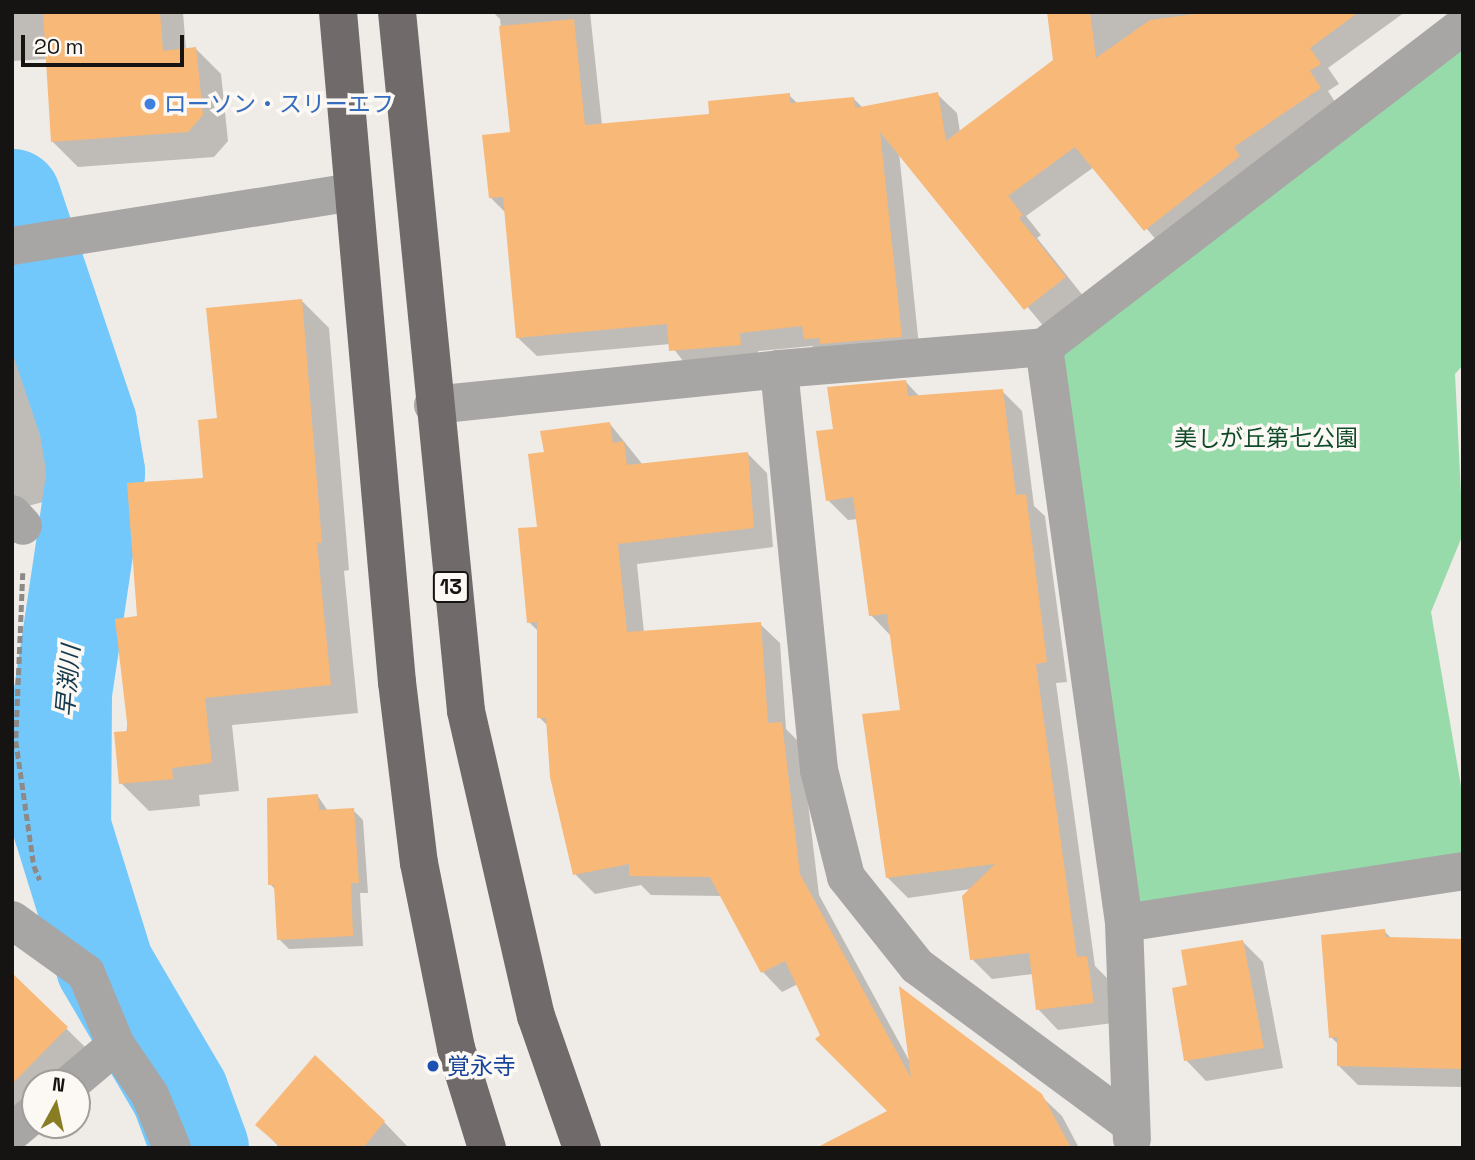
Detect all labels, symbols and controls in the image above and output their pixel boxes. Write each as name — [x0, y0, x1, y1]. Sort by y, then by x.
scale bar — [24, 21, 187, 65]
text: 20 m — [34, 33, 84, 60]
place label: ローソン・スリーエフ — [164, 90, 394, 118]
marker: ローソン・スリーエフ — [142, 96, 158, 112]
park label: 美しが丘第七公園 — [1174, 424, 1358, 452]
road number: 13 — [432, 570, 470, 604]
water label: 早渕川 — [51, 644, 85, 718]
place label: 覚永寺 — [447, 1052, 516, 1080]
marker: 覚永寺 — [425, 1058, 441, 1074]
north arrow — [21, 1069, 91, 1139]
text: N — [51, 1071, 67, 1098]

